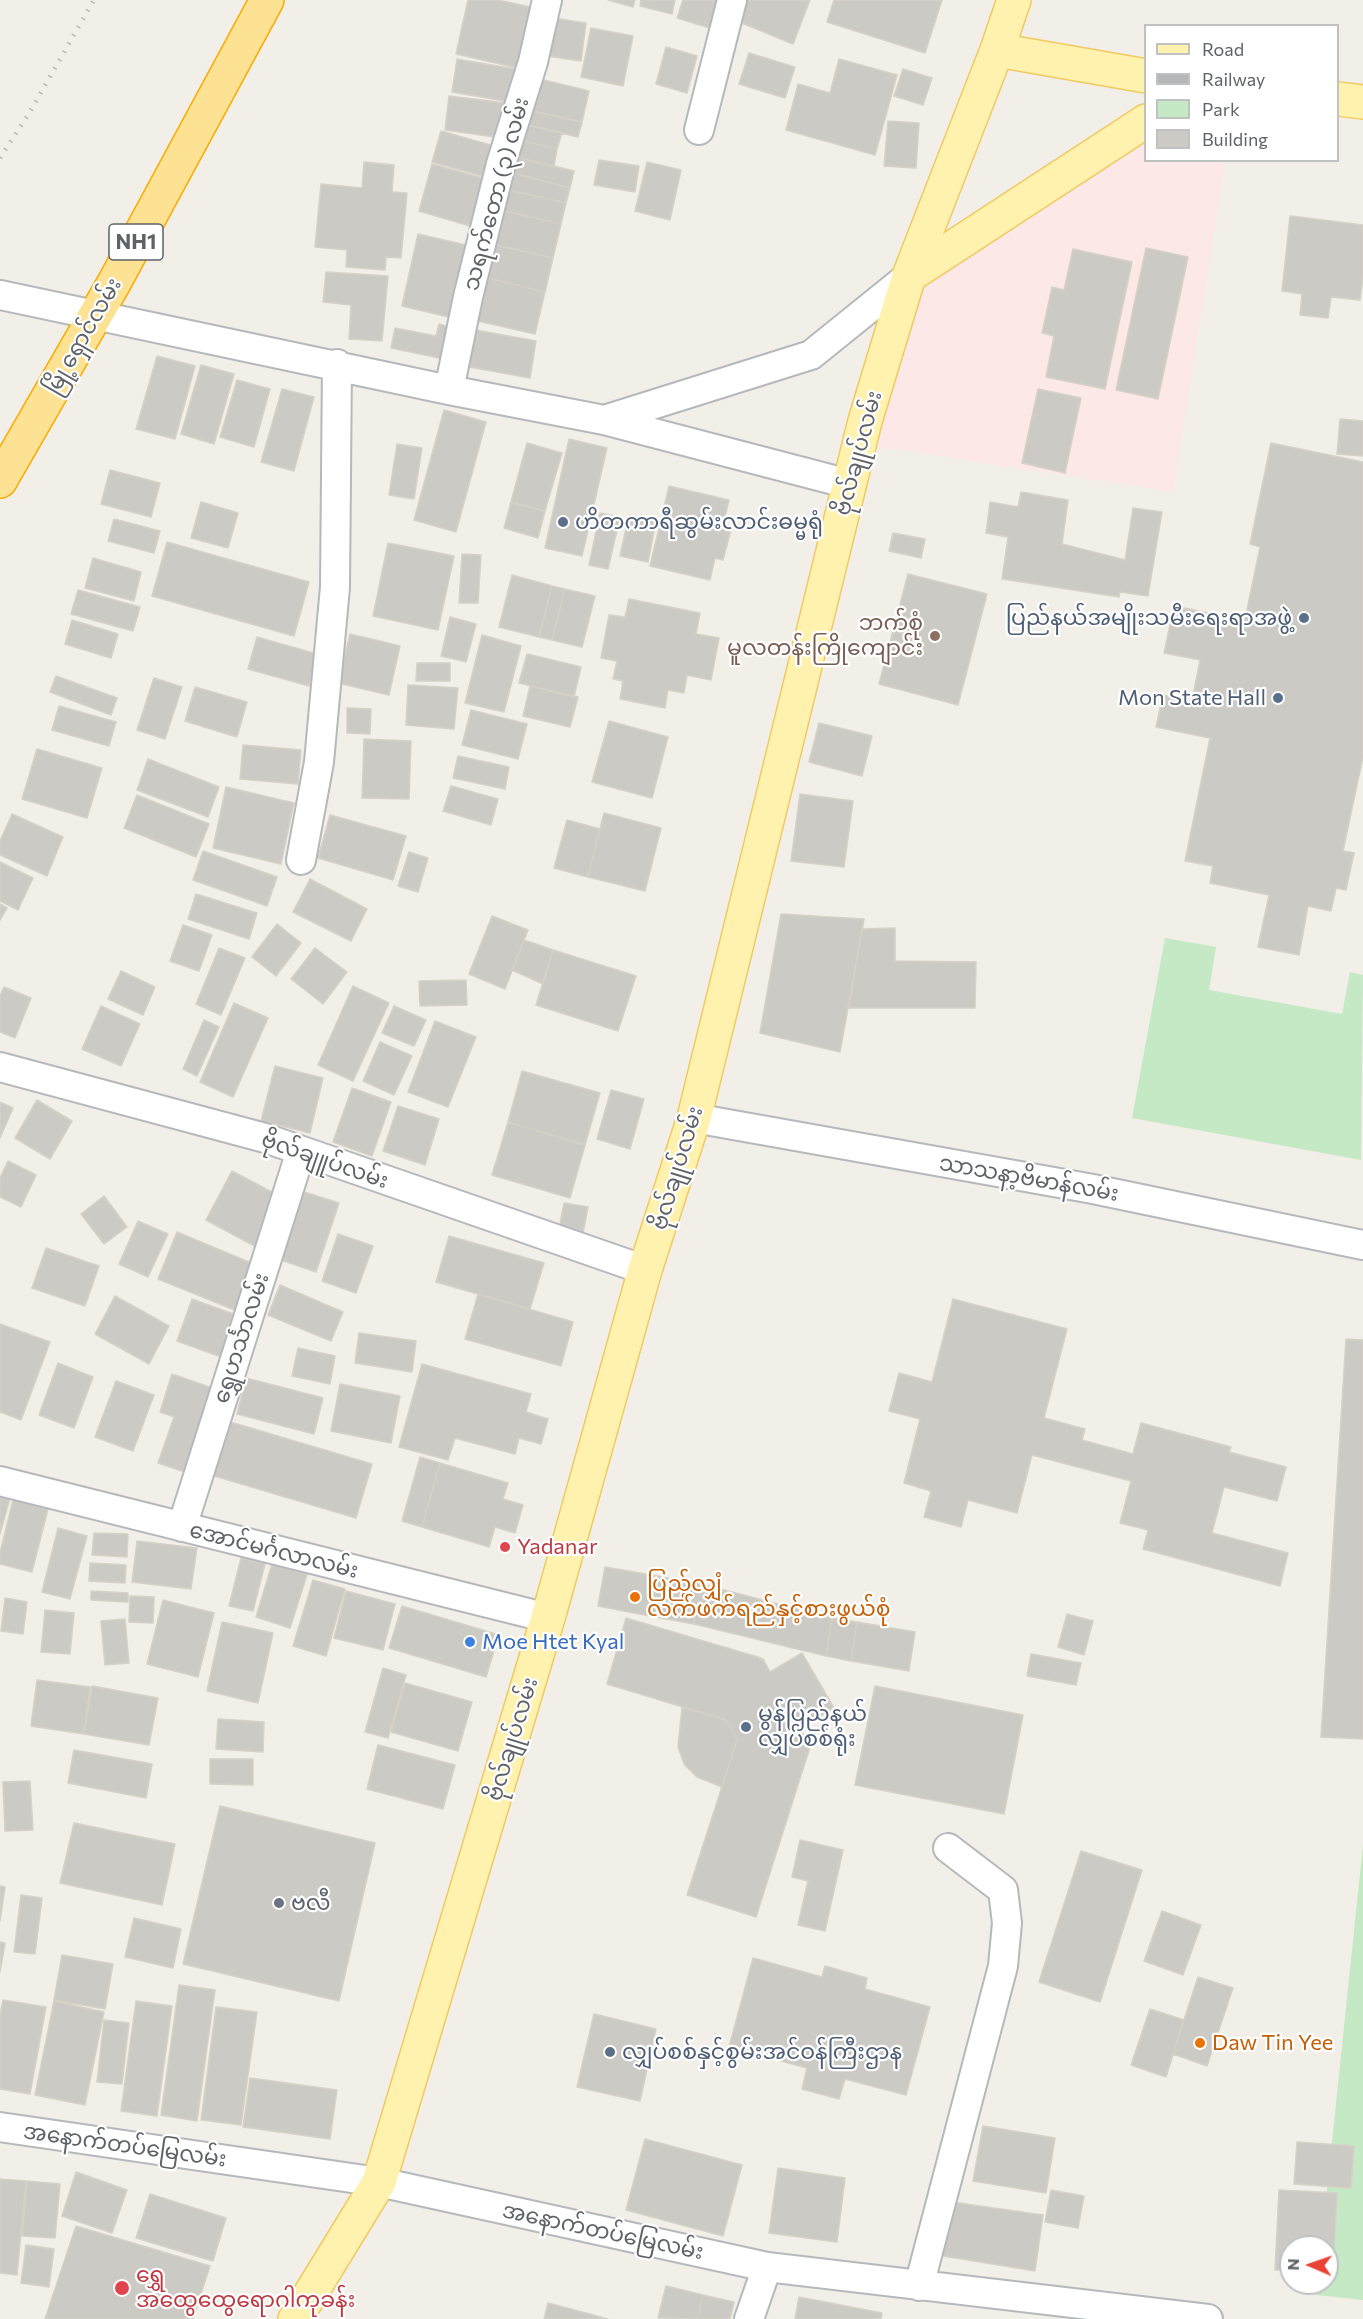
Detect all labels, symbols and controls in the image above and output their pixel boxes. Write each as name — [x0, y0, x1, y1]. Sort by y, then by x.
legend — [1144, 24, 1339, 162]
text: Road — [1202, 38, 1244, 60]
text: Railway — [1202, 68, 1265, 90]
street label: သရက်တော (၃) လမ်း — [457, 94, 535, 294]
text: Park — [1202, 98, 1240, 120]
text: Building — [1202, 128, 1268, 150]
road number: NH1 — [109, 224, 163, 260]
street label: မြို့ရှောင်လမ်း — [39, 273, 127, 399]
street label: ဗိုလ်ချုပ်လမ်း — [829, 388, 887, 518]
place label: ဟိတကာရီဆွမ်းလာင်းဓမ္မရုံ — [575, 509, 823, 535]
marker: ဟိတကာရီဆွမ်းလာင်းဓမ္မရုံ — [556, 515, 570, 529]
place label: ပြည်နယ်အမျိုးသမီးရေးရာအဖွဲ့ — [1006, 605, 1292, 631]
place label: ဘက်စုံ မူလတန်းကြိုကျောင်း — [727, 610, 923, 662]
marker: ပြည်နယ်အမျိုးသမီးရေးရာအဖွဲ့ — [1297, 611, 1311, 625]
marker: ဘက်စုံ မူလတန်းကြိုကျောင်း — [928, 629, 942, 643]
place label: Mon State Hall — [1118, 685, 1266, 711]
marker: Mon State Hall — [1271, 691, 1285, 705]
street label: ဗိုလ်ချုပ်လမ်း — [646, 1103, 708, 1233]
street label: ဗိုလ်ချူပ်လမ်း — [258, 1126, 392, 1194]
street label: သာသနာ့ဗိမာန်လမ်း — [937, 1149, 1121, 1207]
street label: ရွှေဟင်္သာလမ်း — [208, 1269, 274, 1407]
street label: အောင်မင်္ဂလာလမ်း — [187, 1516, 361, 1584]
place label: Yadanar — [517, 1534, 598, 1560]
marker: Yadanar — [498, 1540, 512, 1554]
place label: ပြည့်လျှံ လက်ဖက်ရည်နှင့်စားဖွယ်စုံ — [647, 1571, 891, 1622]
marker: ပြည့်လျှံ လက်ဖက်ရည်နှင့်စားဖွယ်စုံ — [628, 1590, 642, 1604]
place label: Moe Htet Kyal — [482, 1629, 624, 1655]
marker: Moe Htet Kyal — [463, 1635, 477, 1649]
street label: ဗိုလ်ချုပ်လမ်း — [481, 1674, 543, 1804]
place label: မွန်ပြည်နယ် လျှပ်စစ်ရုံး — [758, 1701, 867, 1753]
marker: မွန်ပြည်နယ် လျှပ်စစ်ရုံး — [739, 1720, 753, 1734]
place label: ဗလီ — [291, 1890, 331, 1916]
marker: ဗလီ — [272, 1896, 286, 1910]
place label: Daw Tin Yee — [1212, 2030, 1333, 2056]
marker: Daw Tin Yee — [1193, 2036, 1207, 2050]
place label: လျှပ်စစ်နှင့်စွမ်းအင်ဝန်ကြီးဌာန — [622, 2039, 902, 2065]
marker: လျှပ်စစ်နှင့်စွမ်းအင်ဝန်ကြီးဌာန — [603, 2045, 617, 2059]
street label: အနောက်တပ်မြေလမ်း — [22, 2118, 228, 2172]
street label: အနောက်တပ်မြေလမ်း — [500, 2197, 706, 2265]
north arrow — [1279, 2235, 1339, 2295]
text: N — [1283, 2258, 1302, 2271]
place label: ရွှေ အထွေထွေရောဂါကုခန်း — [136, 2262, 355, 2314]
marker: ရွှေ အထွေထွေရောဂါကုခန်း — [113, 2279, 131, 2297]

